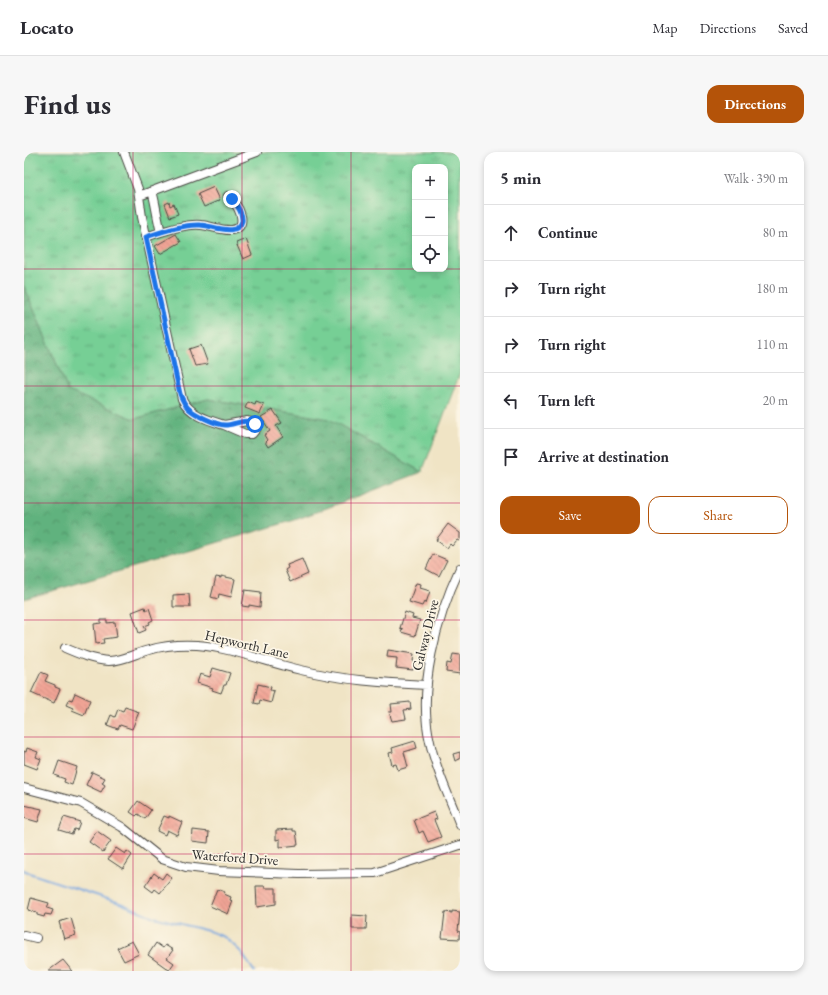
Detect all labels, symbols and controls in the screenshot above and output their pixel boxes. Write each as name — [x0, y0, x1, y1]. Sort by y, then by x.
text: Locato — [20, 15, 74, 40]
text: Map — [652, 19, 678, 37]
text: Directions — [700, 19, 756, 37]
text: Saved — [778, 19, 808, 37]
button: Directions — [707, 85, 804, 123]
text: Find us — [24, 86, 111, 122]
map controls — [412, 164, 448, 272]
button: + — [412, 164, 448, 200]
text: 5 min — [500, 167, 541, 189]
text: Walk · 390 m — [724, 170, 788, 187]
route end — [223, 190, 241, 208]
button: − — [412, 200, 448, 236]
icon: ahead — [500, 222, 522, 244]
text: Continue — [538, 223, 598, 242]
text: 80 m — [763, 224, 788, 241]
button: locate — [412, 236, 448, 272]
icon: right — [500, 278, 522, 300]
text: Turn right — [538, 279, 606, 298]
text: 180 m — [757, 280, 788, 297]
icon: right — [500, 334, 522, 356]
text: Turn right — [538, 335, 606, 354]
text: 110 m — [757, 336, 788, 353]
icon: left — [500, 390, 522, 412]
text: Turn left — [538, 391, 595, 410]
text: 20 m — [763, 392, 788, 409]
route start — [246, 415, 264, 433]
icon: arrive — [500, 446, 522, 468]
text: Arrive at destination — [538, 447, 669, 466]
button: Save — [500, 496, 640, 534]
button: Share — [648, 496, 788, 534]
street label: Galway Drive — [407, 597, 443, 673]
street label: Hepworth Lane — [203, 626, 291, 663]
street label: Waterford Drive — [191, 845, 280, 869]

